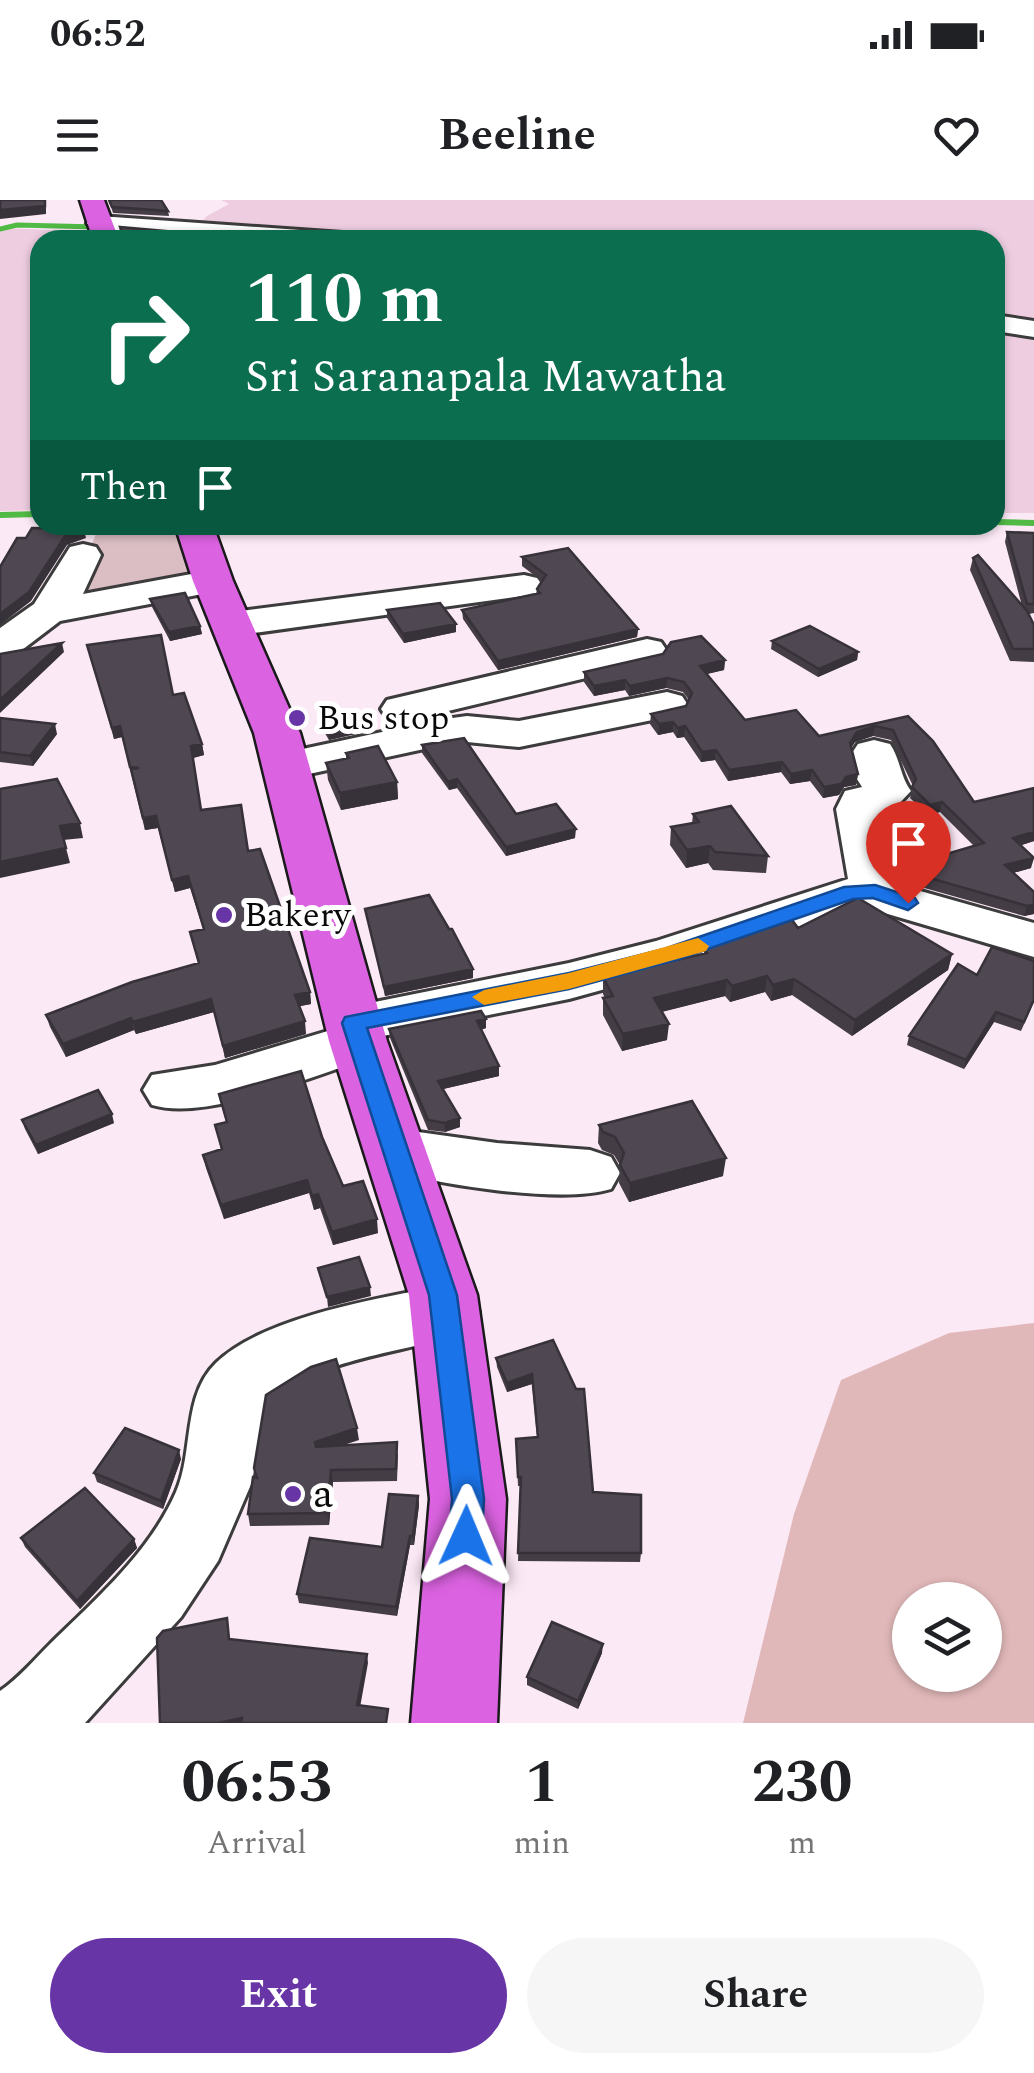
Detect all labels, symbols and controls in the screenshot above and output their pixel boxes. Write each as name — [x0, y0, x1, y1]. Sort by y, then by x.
text: 06:52 — [50, 6, 145, 64]
text: Beeline — [438, 101, 596, 170]
icon: menu — [50, 108, 105, 163]
icon: heart — [929, 108, 984, 163]
text: 110 m — [245, 247, 443, 353]
icon: right — [80, 270, 210, 400]
text: Sri Saranapala Mawatha — [245, 343, 726, 412]
text: Then — [80, 459, 168, 517]
icon: arrive — [188, 460, 243, 515]
place label: Bus stop — [317, 692, 449, 745]
marker: Bus stop — [286, 707, 308, 729]
pin — [866, 801, 951, 904]
icon: arrive — [881, 816, 936, 871]
place label: Bakery — [244, 889, 352, 942]
marker: Bakery — [213, 904, 235, 926]
place label: a — [313, 1463, 334, 1526]
marker: a — [282, 1483, 304, 1505]
position arrow — [414, 1484, 518, 1588]
map controls — [892, 1582, 1002, 1692]
button: layers — [892, 1582, 1002, 1692]
text: 06:53 — [182, 1737, 332, 1829]
text: 1 — [525, 1737, 559, 1829]
text: 230 — [751, 1737, 852, 1829]
text: Arrival — [207, 1819, 307, 1868]
text: min — [514, 1819, 570, 1868]
text: m — [788, 1819, 816, 1868]
button: Exit — [50, 1938, 507, 2053]
button: Share — [527, 1938, 984, 2053]

